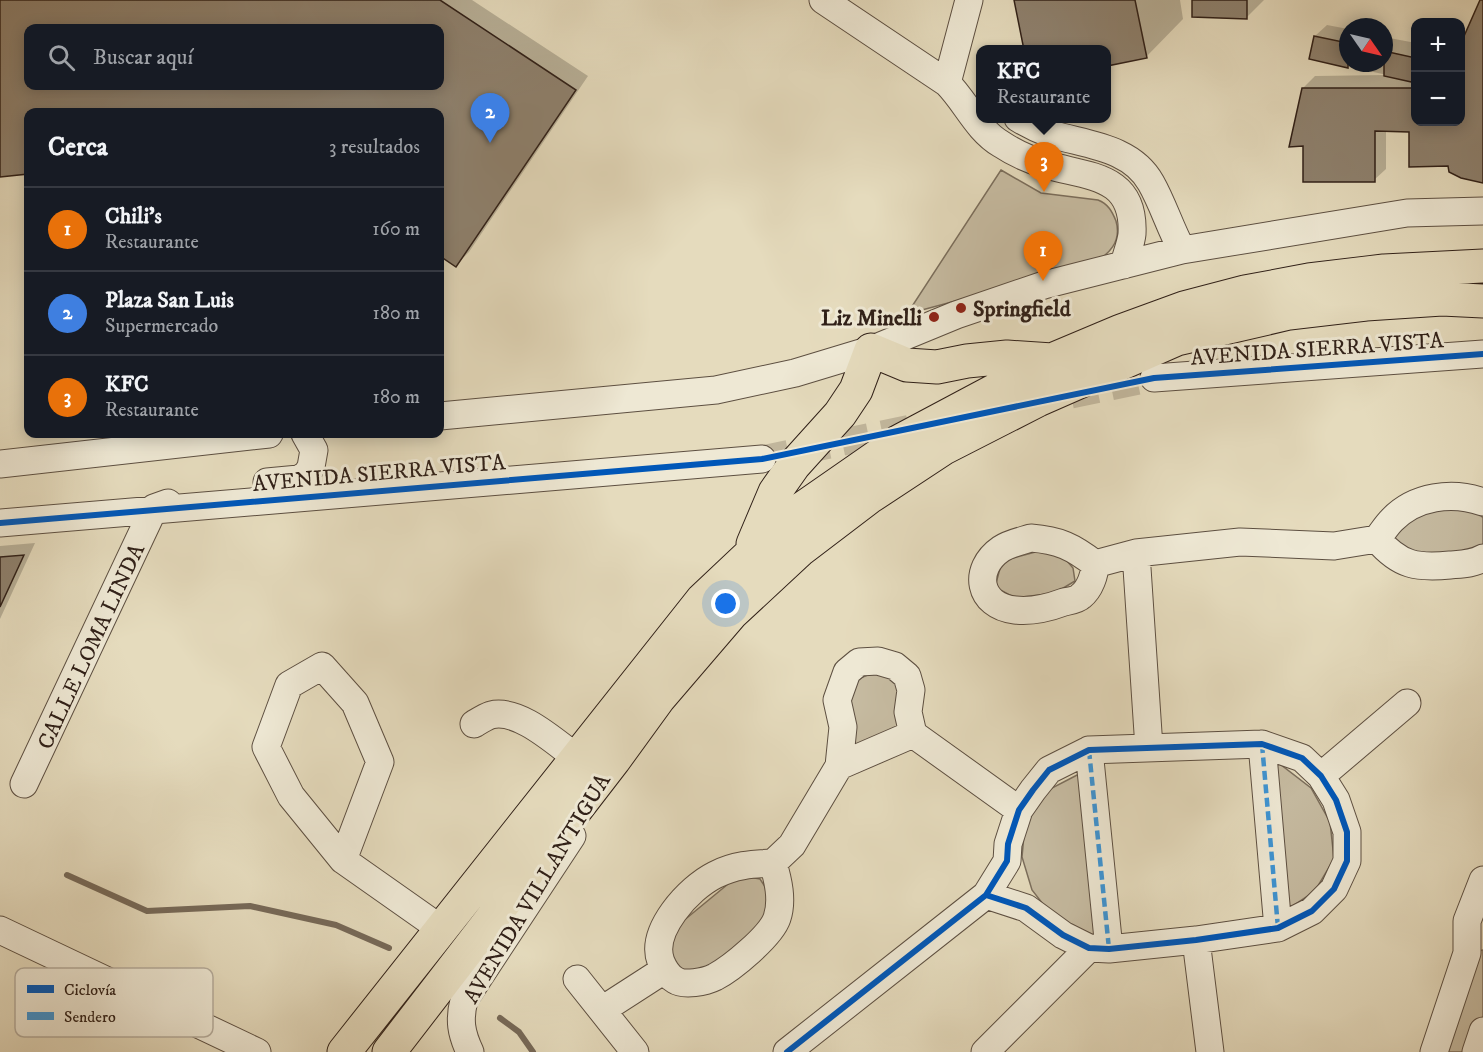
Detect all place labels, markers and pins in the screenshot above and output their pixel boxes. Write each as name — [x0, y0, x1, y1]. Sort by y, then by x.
pin: 2 — [470, 94, 510, 143]
pin: 3 — [1024, 142, 1064, 192]
pin: 1 — [1024, 232, 1062, 281]
place label: Springfield — [973, 296, 1072, 323]
marker: Springfield — [954, 301, 968, 315]
place label: Liz Minelli — [821, 305, 922, 332]
marker: Liz Minelli — [927, 310, 941, 324]

